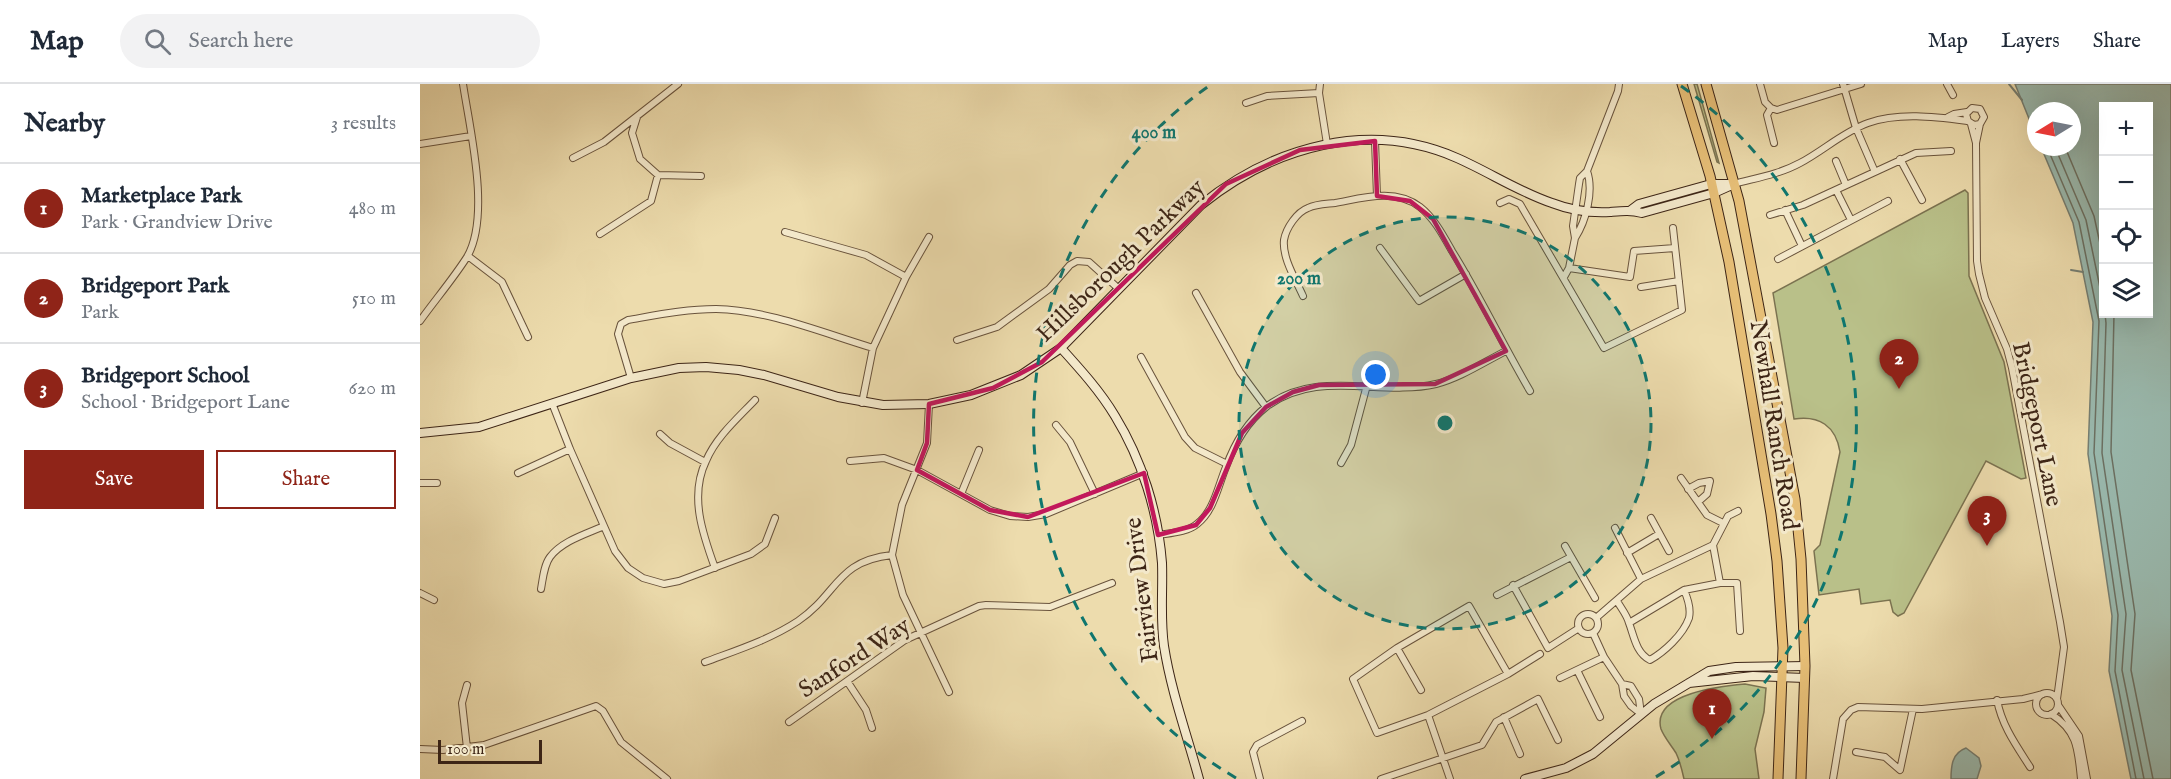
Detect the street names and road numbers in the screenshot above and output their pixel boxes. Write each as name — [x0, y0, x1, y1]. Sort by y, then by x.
street label: Hillsborough Parkway — [1030, 172, 1212, 350]
street label: Newhall Ranch Road — [1742, 318, 1805, 533]
street label: Bridgeport Lane — [2004, 339, 2069, 509]
street label: Fairview Drive — [1118, 516, 1167, 664]
street label: Sanford Way — [793, 611, 917, 706]

